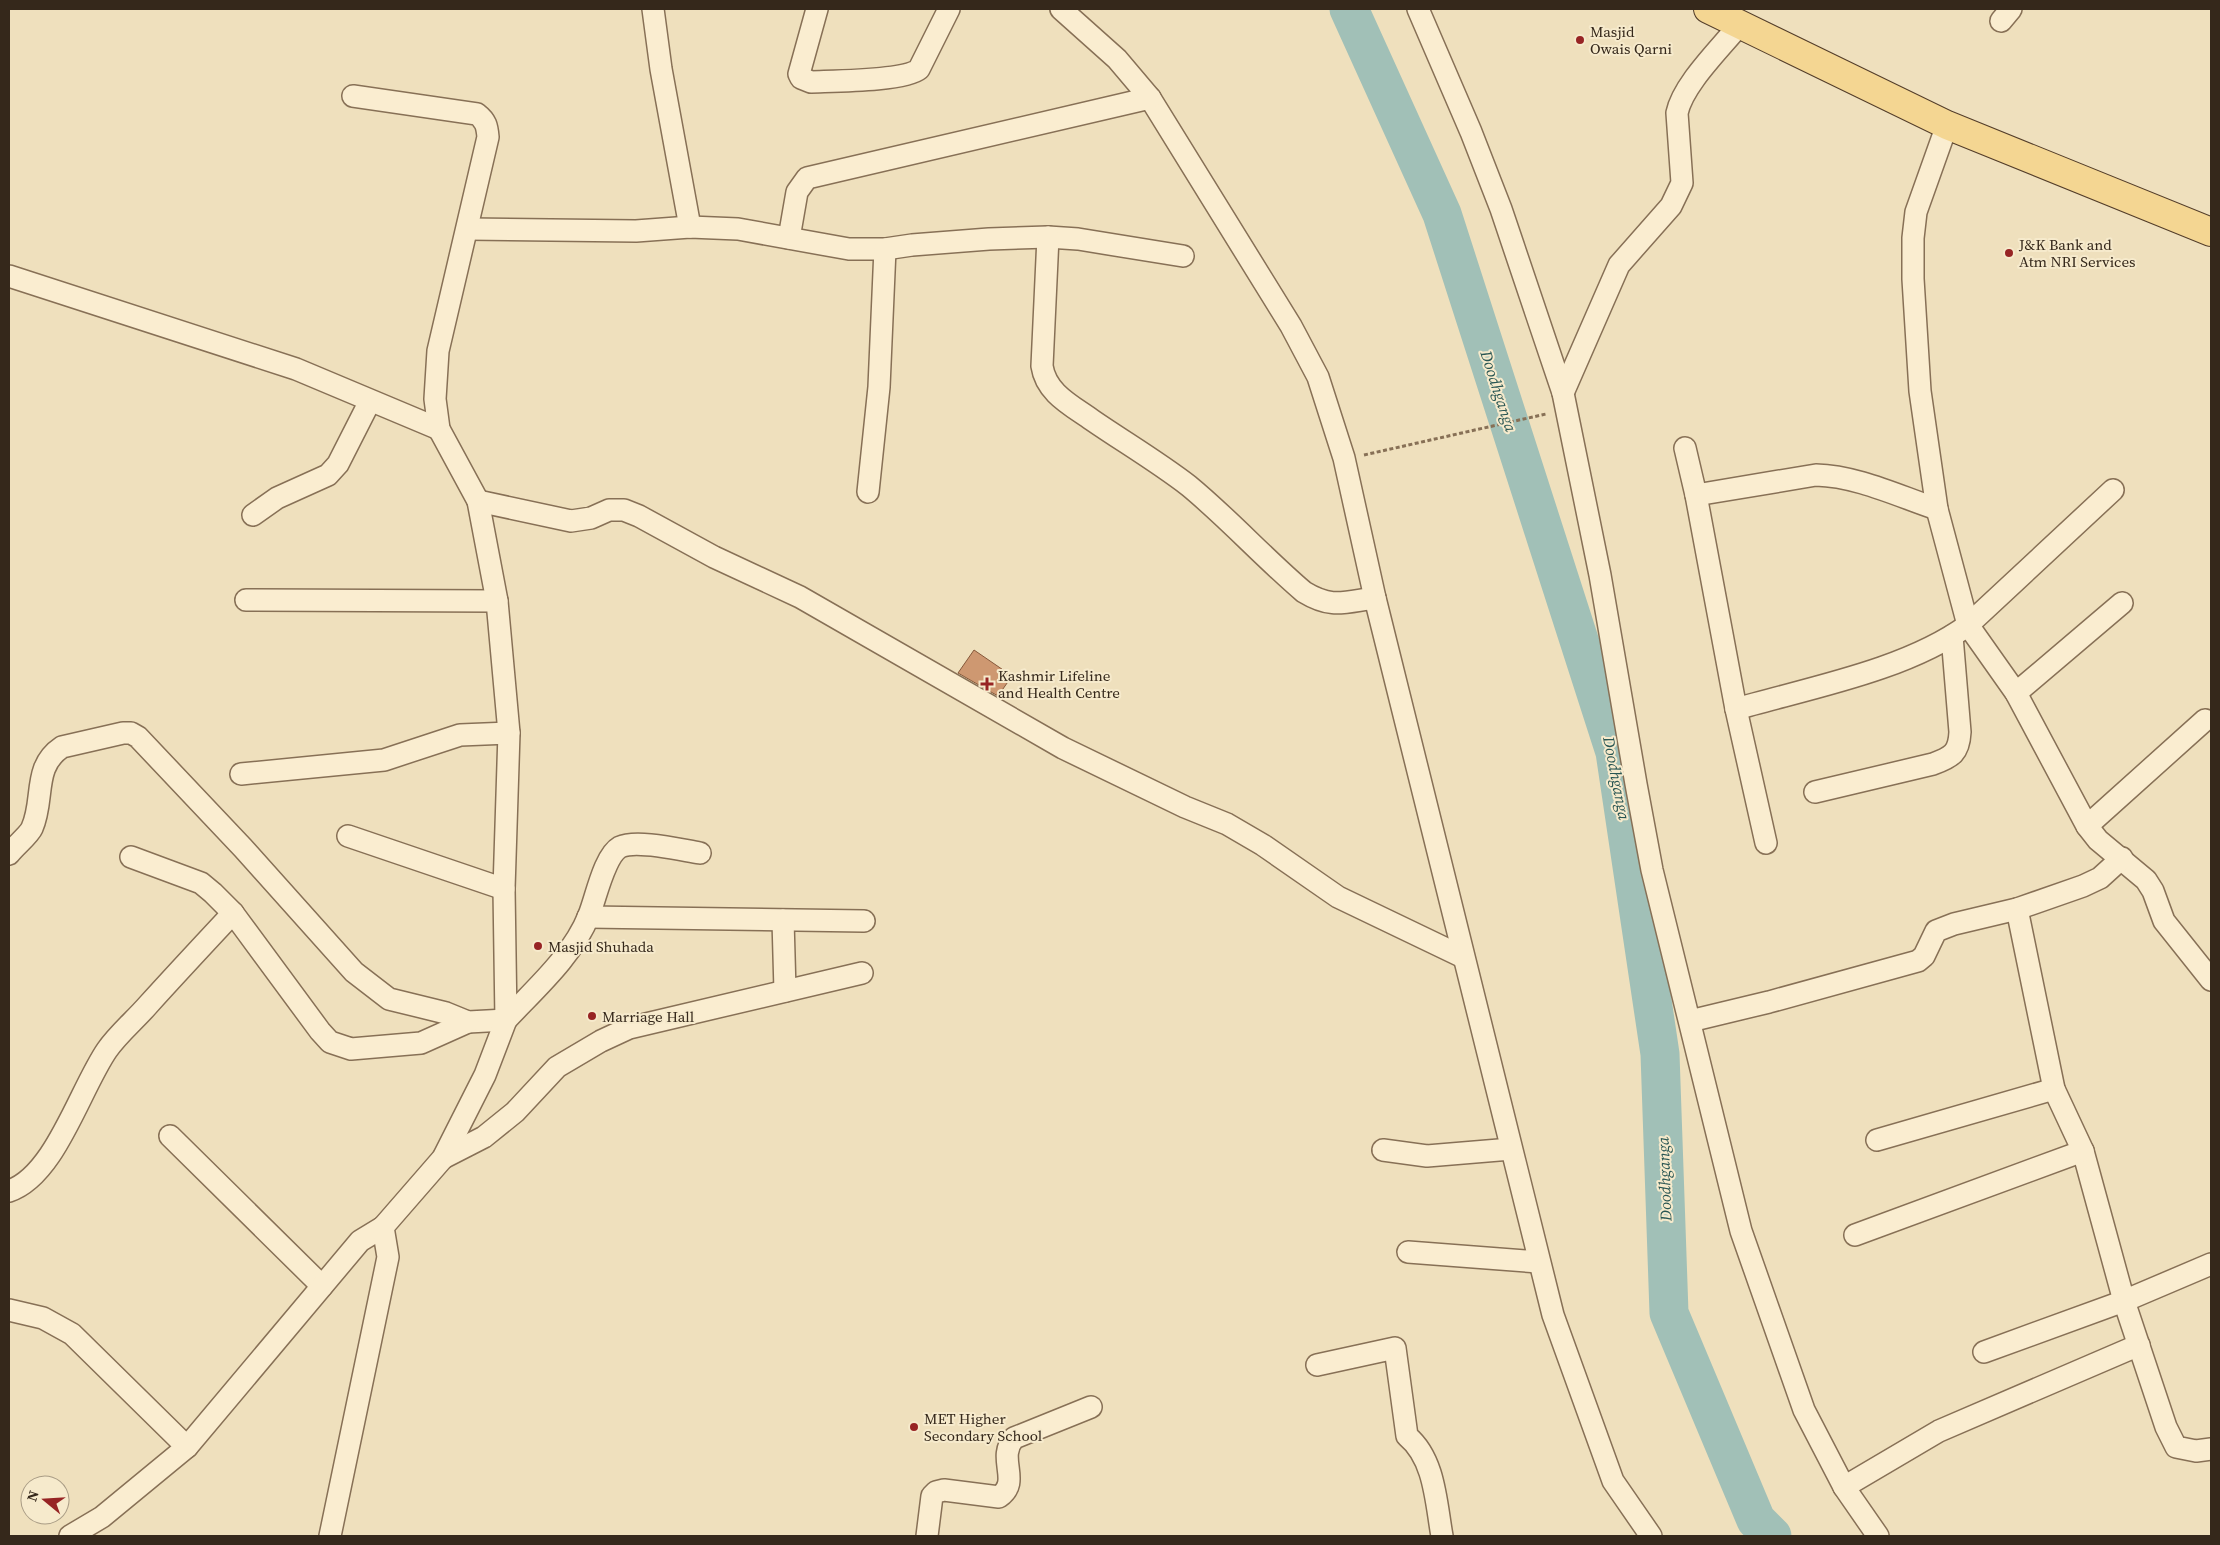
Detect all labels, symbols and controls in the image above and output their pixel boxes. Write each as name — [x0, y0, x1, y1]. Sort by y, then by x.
place label: Masjid Owais Qarni — [1590, 21, 1672, 59]
marker: Masjid Owais Qarni — [1574, 34, 1586, 46]
place label: J&K Bank and Atm NRI Services — [2018, 234, 2136, 272]
marker: J&K Bank and Atm NRI Services — [2003, 247, 2015, 259]
water label: Doodhganga — [1475, 346, 1523, 435]
place label: Kashmir Lifeline and Health Centre — [998, 665, 1120, 703]
marker: Kashmir Lifeline and Health Centre — [980, 677, 994, 691]
water label: Doodhganga — [1598, 733, 1636, 822]
place label: Masjid Shuhada — [548, 936, 654, 957]
marker: Masjid Shuhada — [532, 940, 544, 952]
place label: Marriage Hall — [602, 1006, 695, 1027]
marker: Marriage Hall — [586, 1010, 598, 1022]
water label: Doodhganga — [1652, 1136, 1677, 1223]
place label: MET Higher Secondary School — [924, 1408, 1043, 1446]
marker: MET Higher Secondary School — [908, 1421, 920, 1433]
north arrow — [20, 1475, 70, 1525]
text: N — [22, 1488, 44, 1504]

